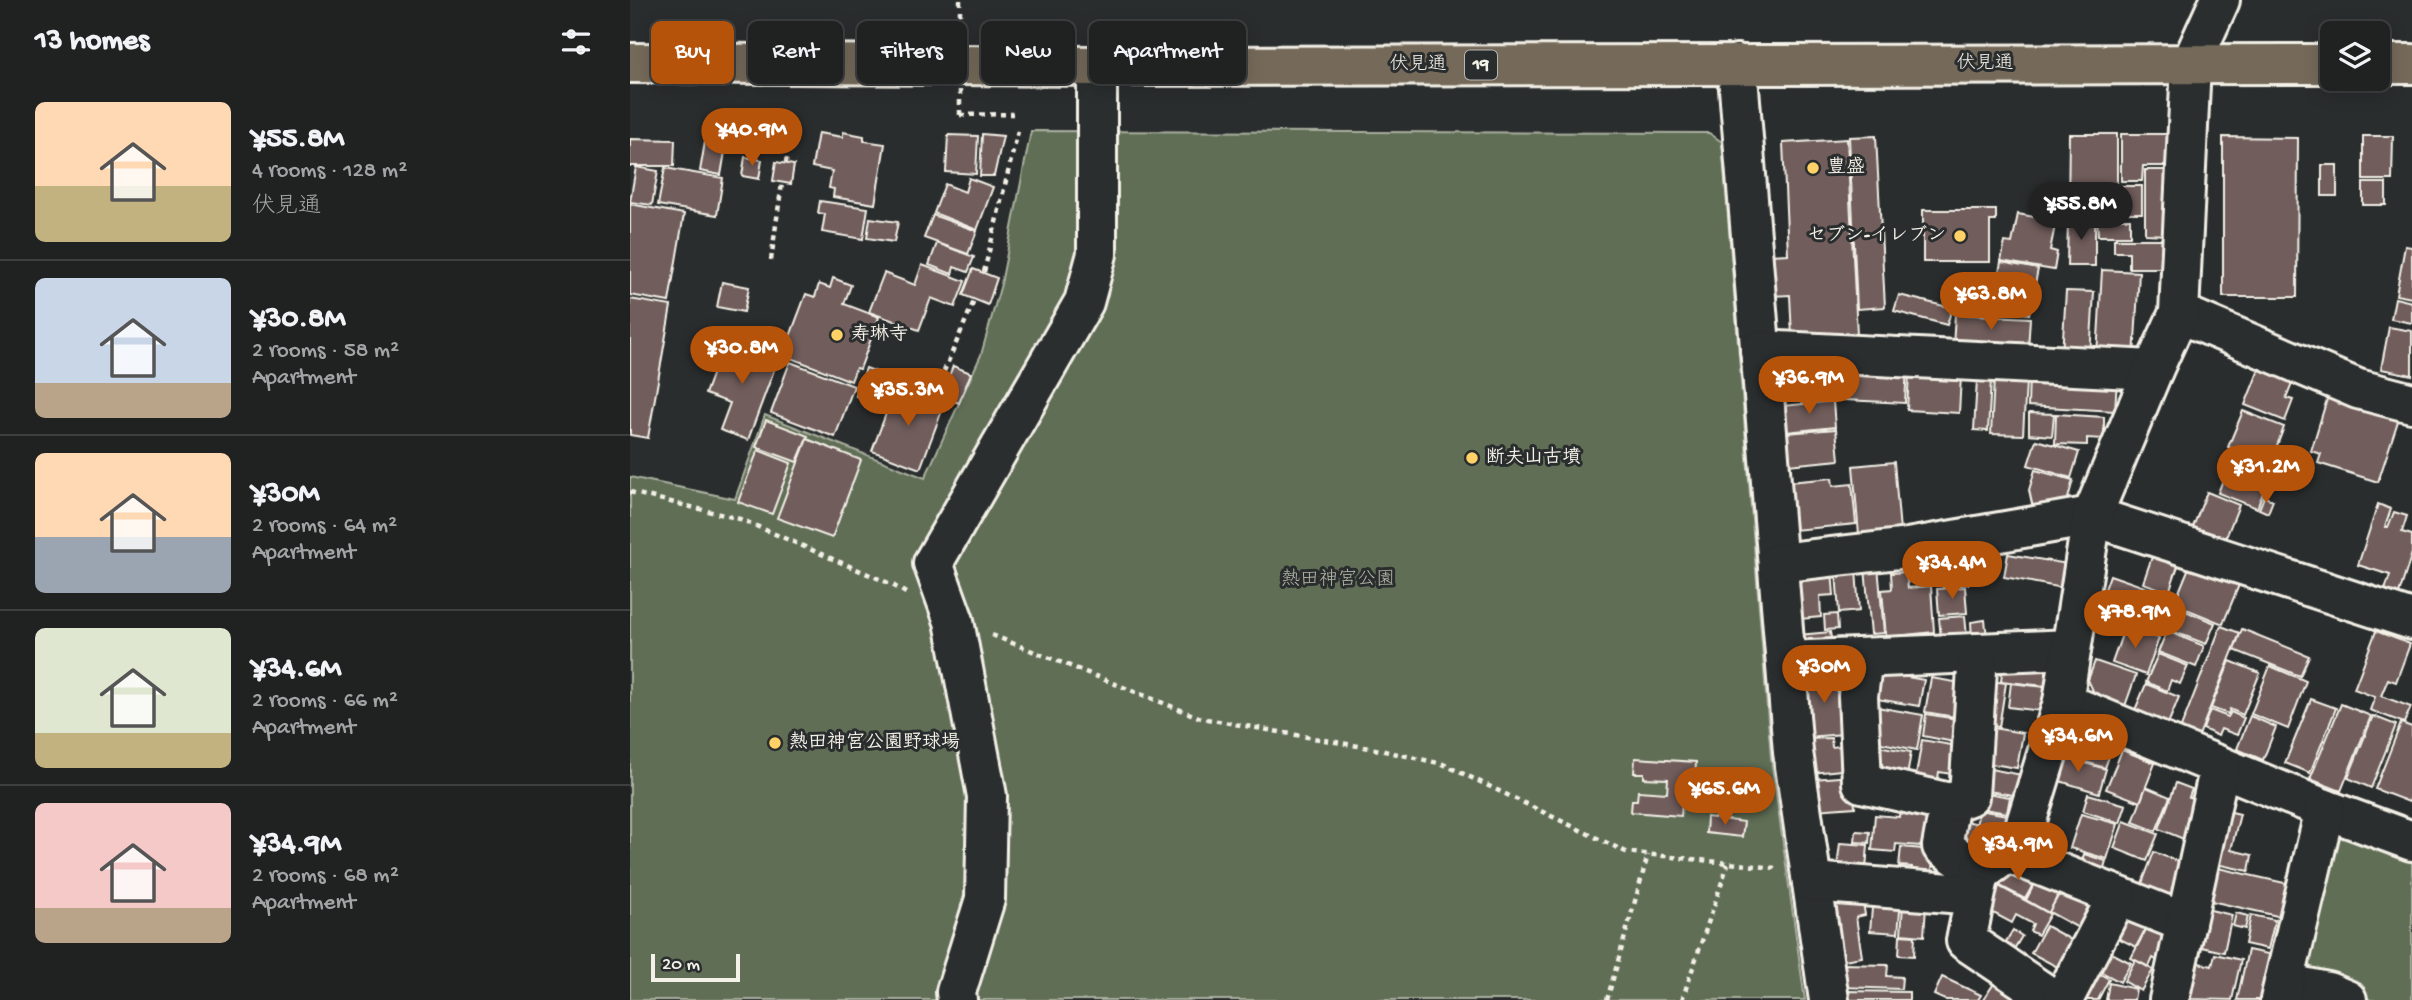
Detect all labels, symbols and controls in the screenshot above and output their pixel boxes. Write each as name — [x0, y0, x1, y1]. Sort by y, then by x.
chip: Buy — [651, 21, 734, 84]
chip: Rent — [748, 21, 843, 84]
chip: Filters — [857, 21, 967, 84]
chip: New — [981, 21, 1075, 84]
chip: Apartment — [1089, 21, 1246, 84]
map controls — [2320, 21, 2390, 91]
button: layers — [2320, 21, 2390, 91]
icon: filters — [557, 23, 595, 61]
text: 13 homes — [35, 25, 149, 60]
road number: 19 — [1465, 51, 1497, 80]
street label: 伏見通 — [1956, 52, 2014, 76]
street label: 伏見通 — [1389, 53, 1447, 77]
pin: ¥40.9M — [695, 108, 809, 168]
text: ¥40.9M — [717, 117, 787, 144]
text: ¥55.8M — [252, 123, 344, 158]
icon: home — [91, 130, 175, 214]
place label: 豊盛 — [1827, 156, 1865, 180]
text: 4 rooms · 128 m² — [252, 158, 407, 185]
marker: 豊盛 — [1805, 160, 1821, 176]
pin: ¥55.8M — [2024, 182, 2138, 242]
text: ¥55.8M — [2046, 191, 2116, 218]
text: 伏見通 — [252, 194, 321, 221]
place label: セブン-イレブン — [1807, 225, 1946, 248]
marker: セブン-イレブン — [1952, 228, 1968, 244]
pin: ¥63.8M — [1934, 272, 2048, 332]
text: ¥63.8M — [1956, 281, 2026, 308]
text: ¥30.8M — [252, 303, 345, 338]
icon: home — [91, 306, 175, 390]
place label: 寿琳寺 — [851, 323, 908, 347]
pin: ¥30.8M — [685, 326, 799, 386]
marker: 寿琳寺 — [829, 327, 845, 343]
text: ¥30.8M — [706, 335, 778, 362]
text: 2 rooms · 58 m² — [252, 338, 399, 365]
pin: ¥36.9M — [1752, 356, 1866, 416]
text: Apartment — [252, 365, 356, 392]
text: ¥36.9M — [1775, 365, 1843, 392]
pin: ¥35.3M — [851, 368, 965, 428]
text: ¥35.3M — [873, 377, 943, 404]
place label: 断夫山古墳 — [1486, 446, 1581, 470]
pin: ¥31.2M — [2209, 446, 2323, 505]
marker: 断夫山古墳 — [1464, 450, 1480, 466]
text: ¥31.2M — [2233, 454, 2299, 481]
text: ¥30M — [252, 478, 319, 513]
icon: home — [91, 481, 175, 565]
text: 2 rooms · 64 m² — [252, 513, 397, 540]
text: Apartment — [252, 540, 356, 567]
pin: ¥34.4M — [1895, 542, 2009, 601]
text: ¥34.4M — [1918, 550, 1986, 577]
park label: 熱田神宮公園 — [1281, 568, 1395, 592]
pin: ¥78.9M — [2078, 590, 2192, 650]
text: ¥78.9M — [2100, 599, 2170, 626]
pin: ¥30M — [1783, 646, 1865, 705]
text: ¥34.6M — [252, 653, 341, 688]
text: ¥30M — [1798, 654, 1850, 681]
icon: home — [91, 656, 175, 740]
text: 2 rooms · 66 m² — [252, 688, 398, 715]
pin: ¥34.6M — [2021, 714, 2135, 774]
text: Apartment — [252, 715, 356, 742]
text: ¥34.6M — [2044, 723, 2112, 750]
place label: 熱田神宮公園野球場 — [789, 731, 960, 755]
marker: 熱田神宮公園野球場 — [767, 735, 783, 751]
pin: ¥65.6M — [1668, 768, 1782, 827]
text: ¥65.6M — [1690, 776, 1760, 803]
pin: ¥34.9M — [1961, 822, 2075, 882]
text: ¥34.9M — [252, 828, 341, 863]
icon: home — [91, 831, 175, 915]
text: ¥34.9M — [1984, 831, 2052, 858]
text: 2 rooms · 68 m² — [252, 863, 399, 890]
text: Apartment — [252, 890, 356, 917]
scale bar — [651, 951, 740, 983]
text: 20 m — [662, 954, 700, 977]

